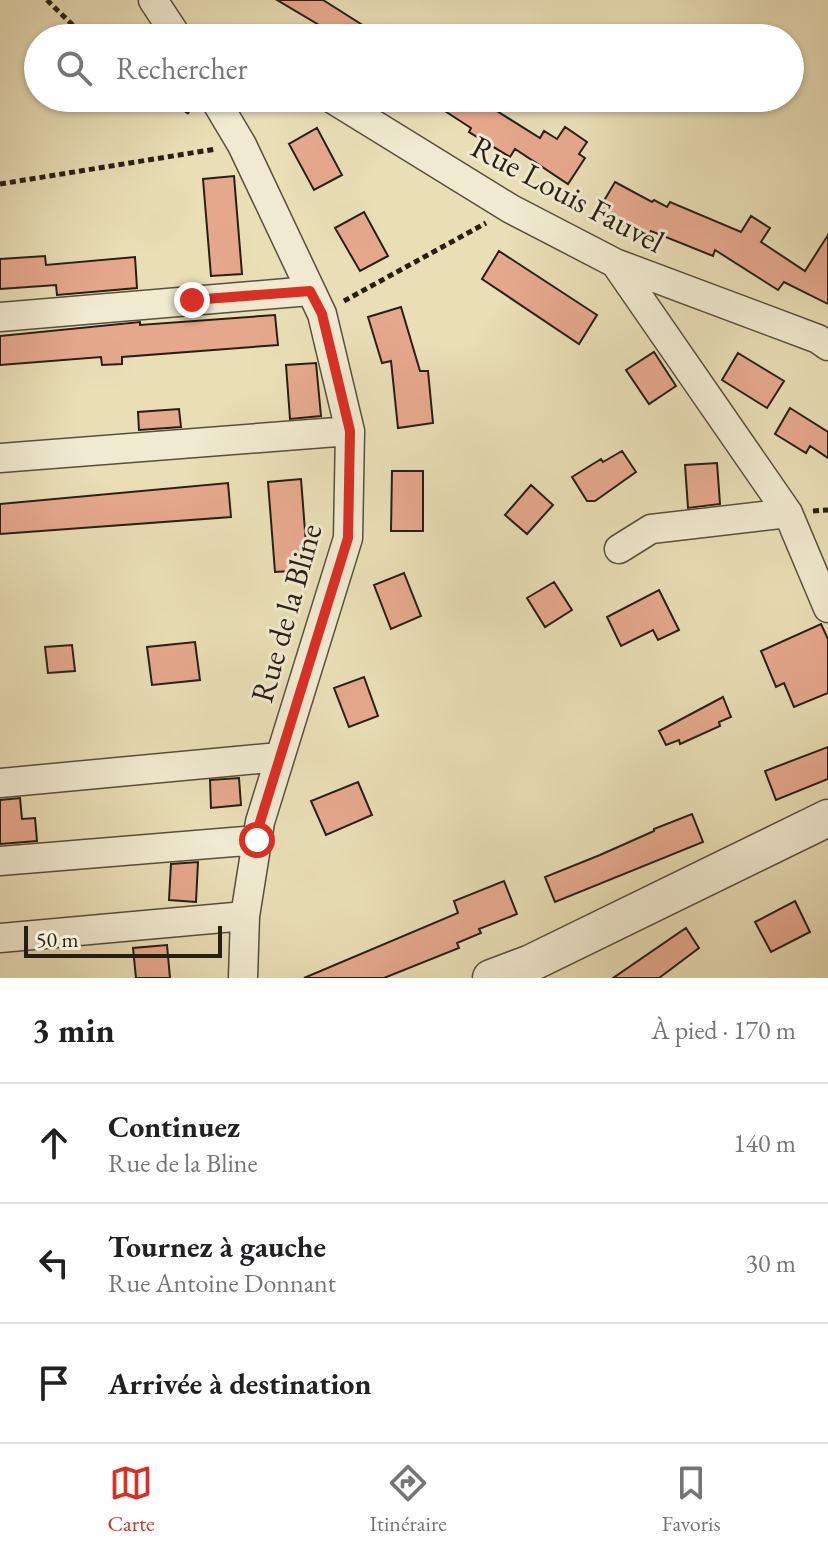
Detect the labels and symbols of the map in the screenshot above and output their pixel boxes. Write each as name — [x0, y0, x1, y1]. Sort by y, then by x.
street label: Rue Louis Fauvel — [464, 125, 672, 263]
route end — [174, 282, 210, 318]
street label: Rue de la Bline — [240, 519, 332, 707]
route start — [239, 822, 275, 858]
scale bar — [24, 922, 222, 958]

